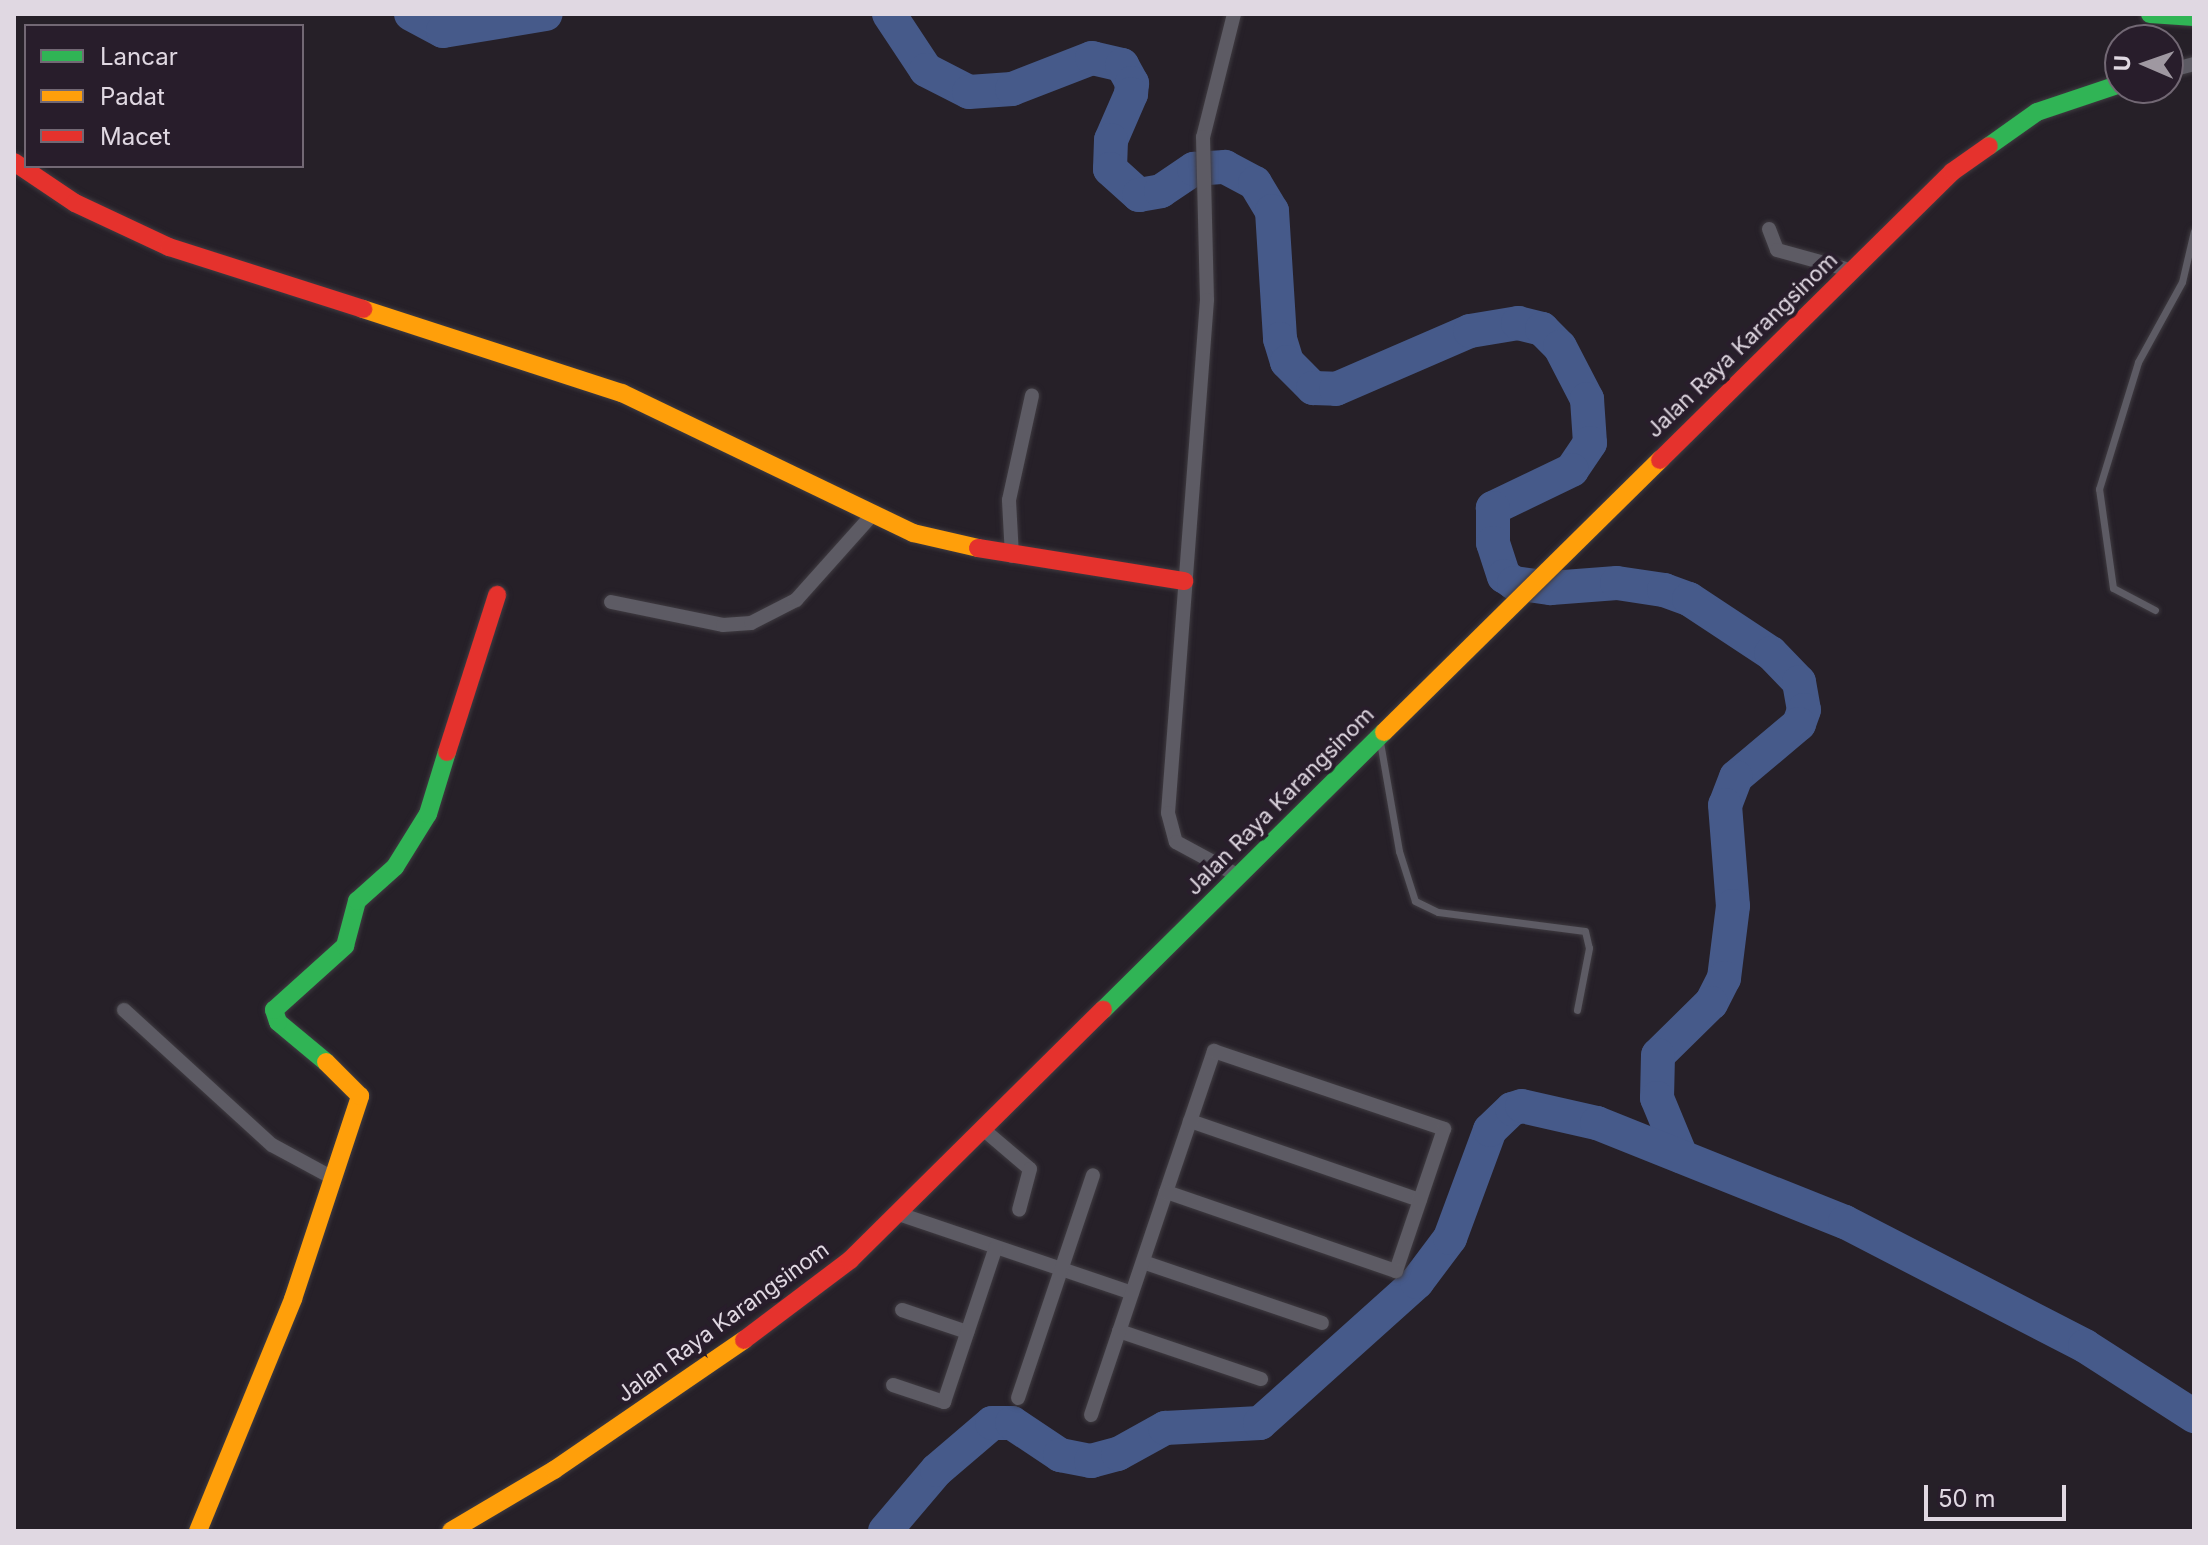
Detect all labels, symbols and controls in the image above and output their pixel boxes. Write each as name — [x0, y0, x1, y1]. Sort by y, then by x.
legend — [24, 24, 304, 168]
north arrow — [2104, 24, 2184, 104]
text: Lancar — [100, 42, 178, 71]
text: U — [2109, 55, 2135, 72]
text: Padat — [100, 82, 165, 111]
text: Macet — [100, 122, 171, 151]
street label: Jalan Raya Karangsinom — [1641, 247, 1843, 443]
street label: Jalan Raya Karangsinom — [1180, 701, 1380, 901]
street label: Jalan Raya Karangsinom — [612, 1236, 834, 1408]
scale bar — [1928, 1469, 2070, 1519]
text: 50 m — [1938, 1484, 1996, 1513]

